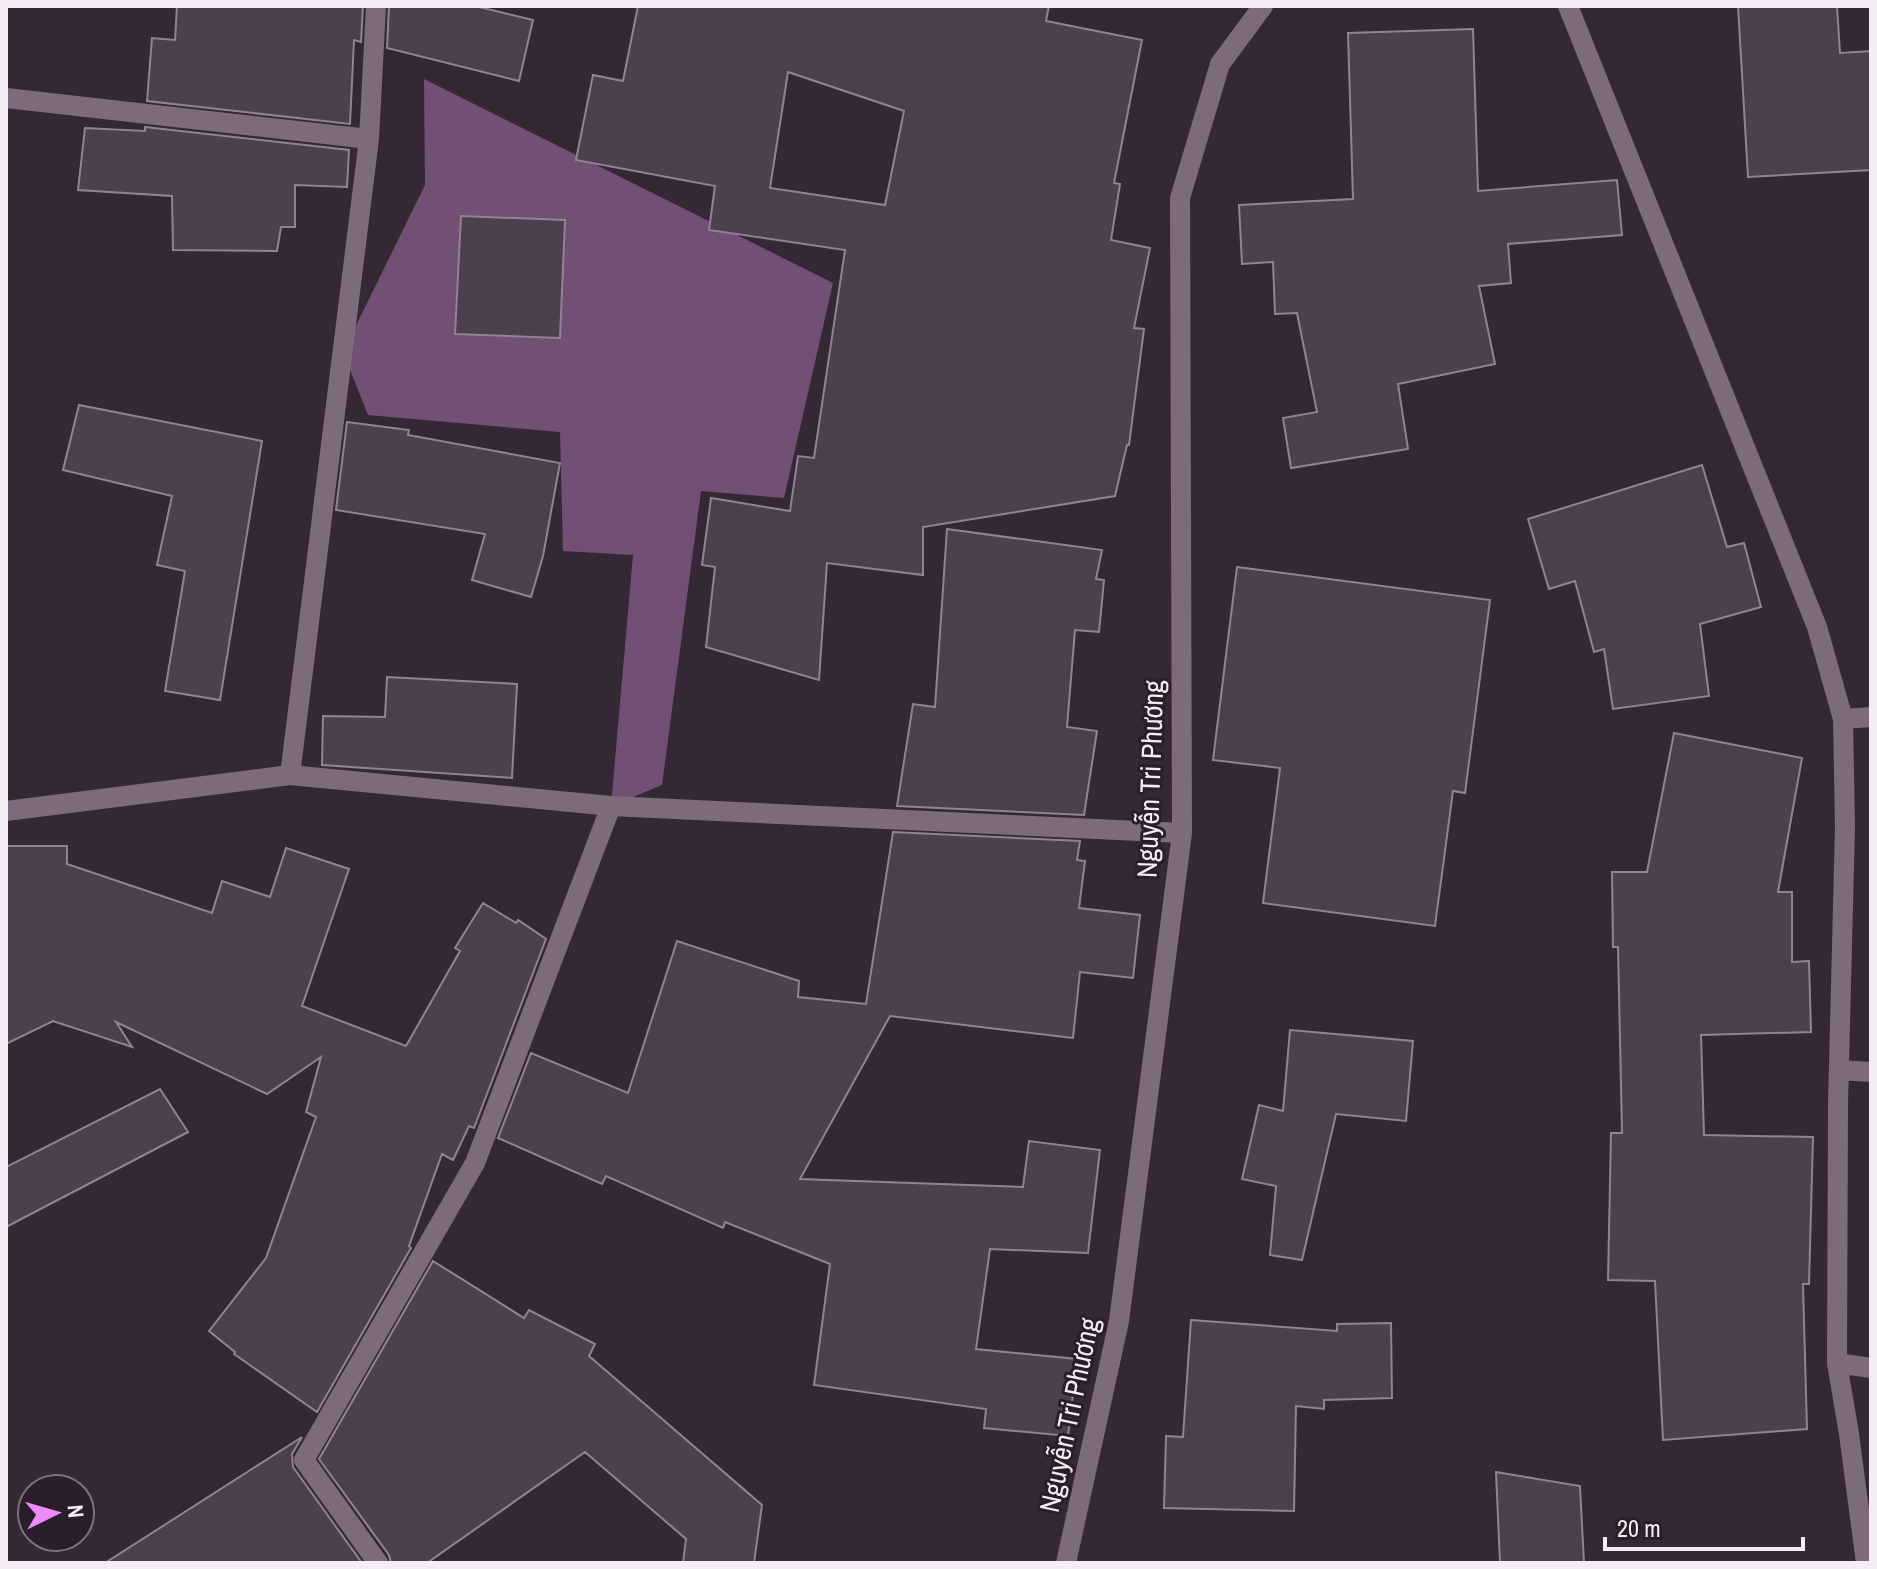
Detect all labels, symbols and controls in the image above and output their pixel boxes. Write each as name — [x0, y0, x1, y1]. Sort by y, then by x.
street label: Nguyễn Tri Phương — [1128, 679, 1172, 879]
street label: Nguyễn Tri Phương — [1030, 1314, 1108, 1516]
north arrow — [16, 1473, 96, 1553]
scale bar — [1605, 1501, 1803, 1551]
text: N — [60, 1503, 91, 1519]
text: 20 m — [1617, 1512, 1661, 1544]

